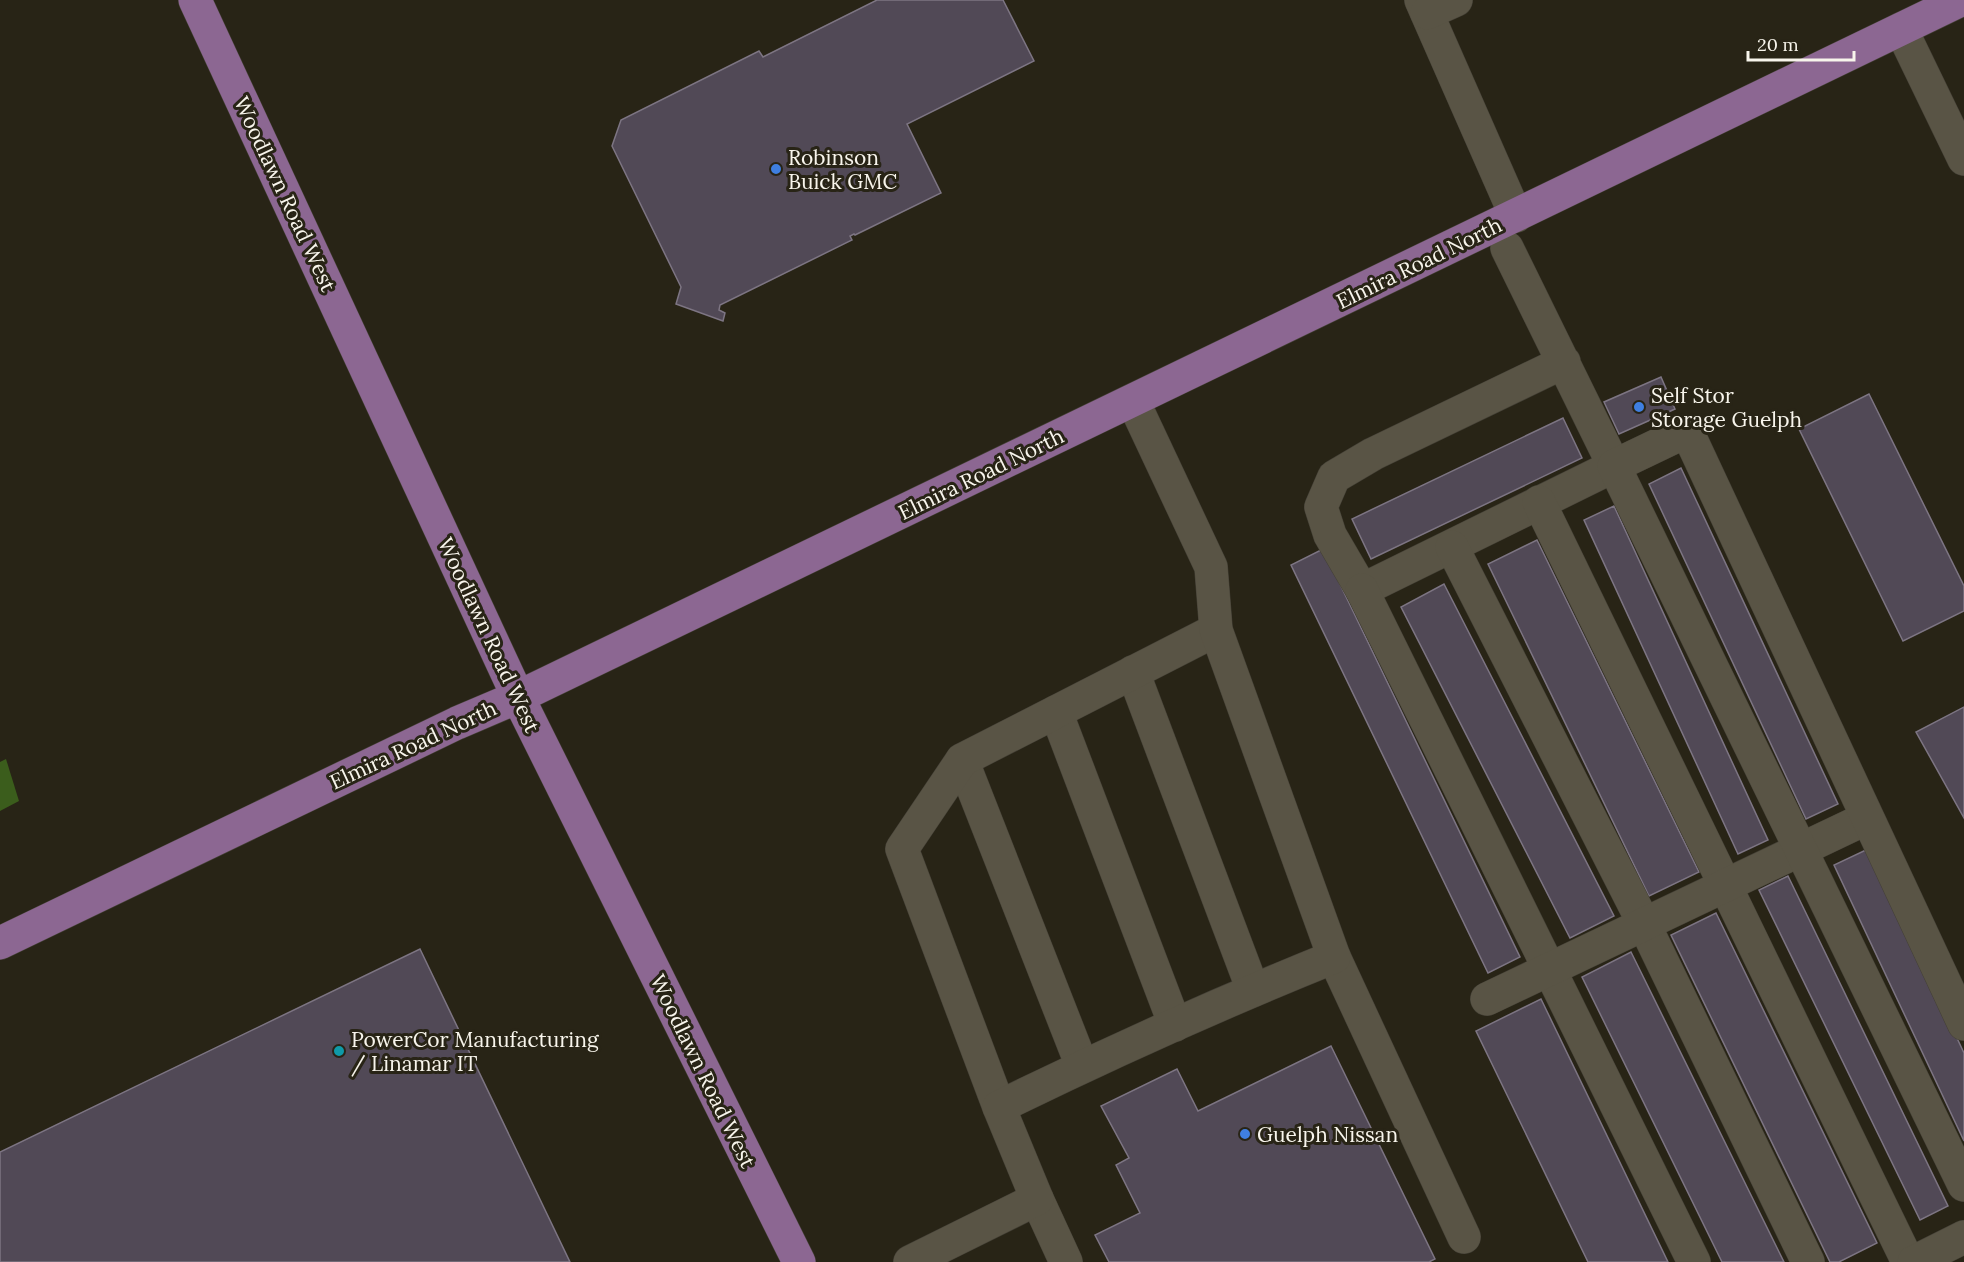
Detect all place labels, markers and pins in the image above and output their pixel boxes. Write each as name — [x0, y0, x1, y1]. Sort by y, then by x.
place label: Robinson Buick GMC — [788, 144, 897, 195]
marker: Robinson Buick GMC — [769, 162, 783, 176]
place label: Self Stor Storage Guelph — [1651, 382, 1802, 433]
marker: Self Stor Storage Guelph — [1632, 400, 1646, 414]
place label: PowerCor Manufacturing / Linamar IT — [351, 1026, 599, 1077]
marker: PowerCor Manufacturing / Linamar IT — [332, 1044, 346, 1058]
place label: Guelph Nissan — [1257, 1121, 1398, 1148]
marker: Guelph Nissan — [1238, 1127, 1252, 1141]

